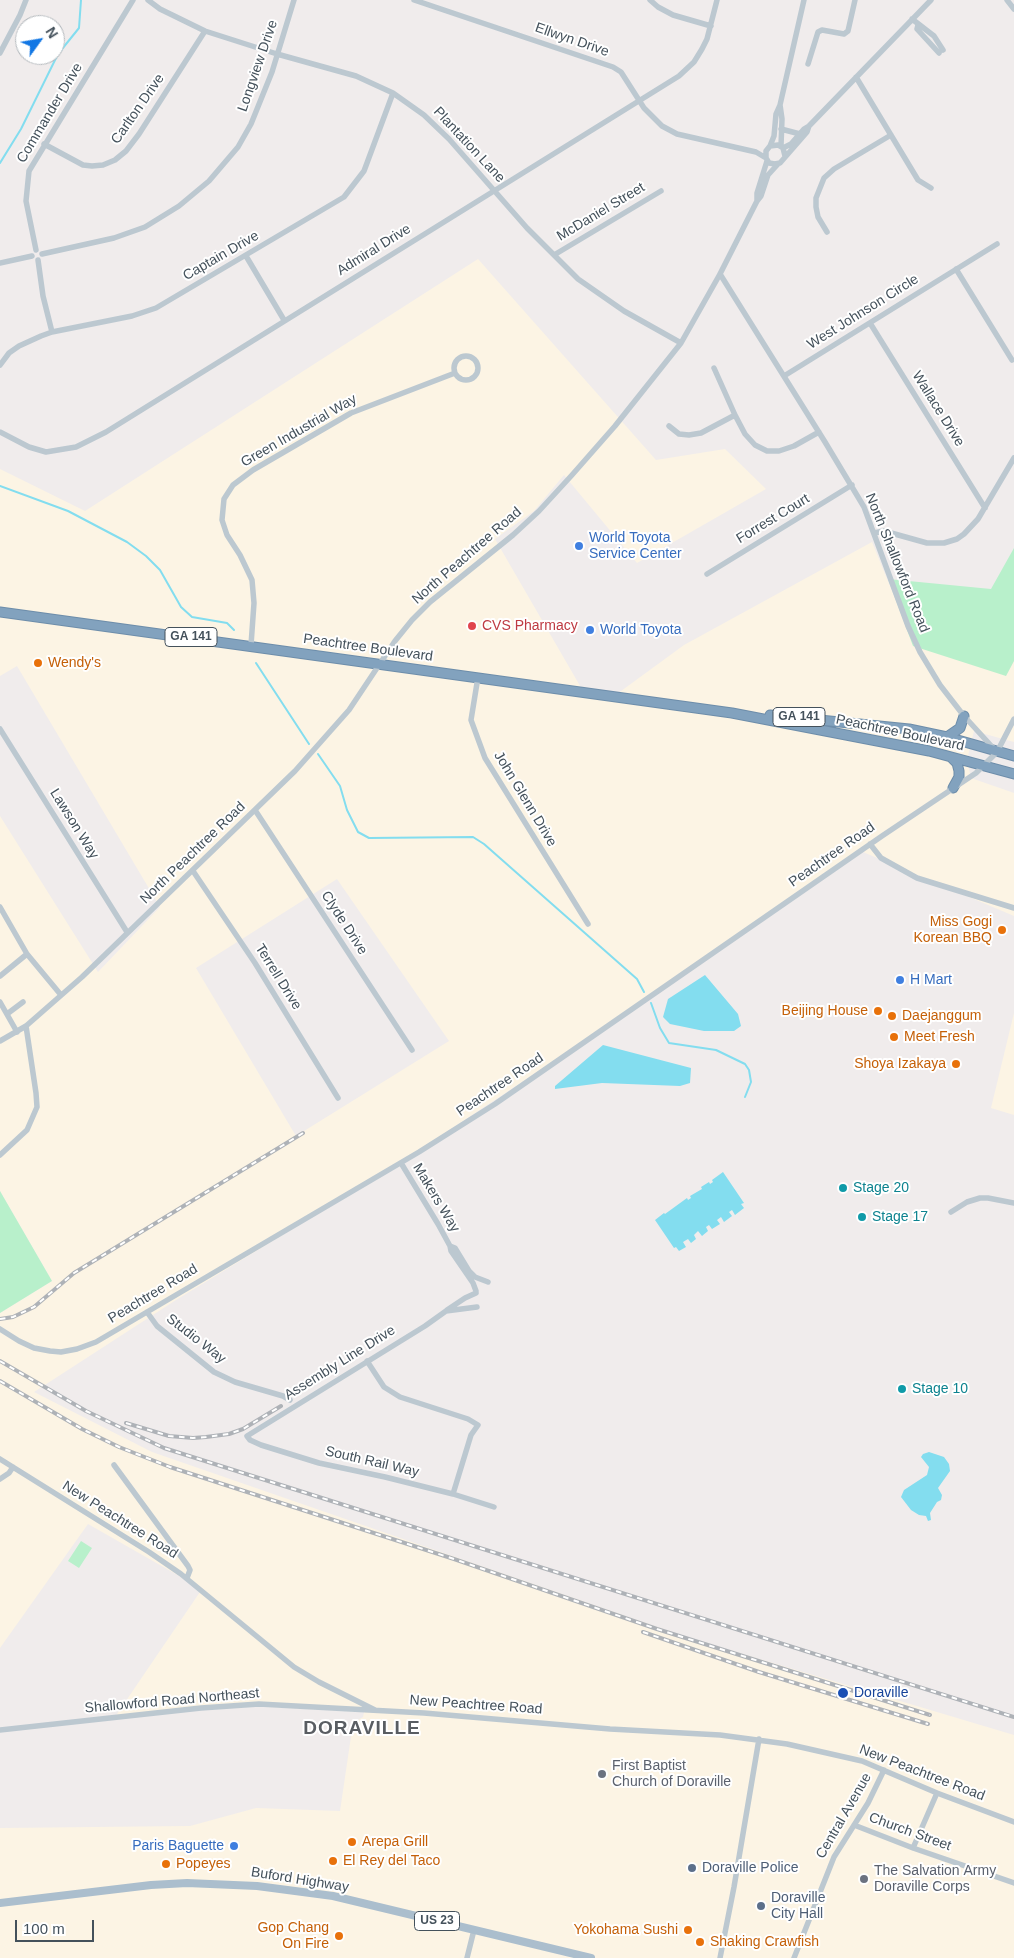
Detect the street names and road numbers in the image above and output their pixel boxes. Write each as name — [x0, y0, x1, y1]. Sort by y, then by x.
street label: Longview Drive — [234, 18, 282, 114]
street label: Ellwyn Drive — [533, 20, 611, 60]
street label: Commander Drive — [14, 60, 86, 166]
street label: Carlton Drive — [108, 71, 168, 147]
street label: Plantation Lane — [430, 104, 508, 186]
street label: McDaniel Street — [554, 179, 648, 245]
street label: Admiral Drive — [334, 221, 414, 279]
street label: Captain Drive — [180, 228, 262, 284]
street label: West Johnson Circle — [804, 271, 922, 353]
street label: Wallace Drive — [908, 368, 968, 450]
street label: Green Industrial Way — [238, 391, 360, 471]
street label: Forrest Court — [733, 491, 813, 547]
street label: North Shallowford Road — [861, 491, 933, 635]
street label: North Peachtree Road — [409, 504, 525, 608]
road number: GA 141 — [165, 628, 217, 646]
street label: Peachtree Boulevard — [302, 631, 434, 665]
road number: GA 141 — [773, 708, 825, 726]
street label: Peachtree Boulevard — [834, 711, 966, 755]
street label: John Glenn Drive — [490, 748, 560, 850]
street label: Lawson Way — [46, 786, 102, 862]
street label: North Peachtree Road — [137, 799, 249, 907]
street label: Peachtree Road — [786, 819, 878, 891]
street label: Clyde Drive — [317, 888, 371, 958]
street label: Terrell Drive — [251, 941, 305, 1013]
street label: Peachtree Road — [453, 1050, 547, 1120]
street label: Makers Way — [409, 1161, 463, 1235]
street label: Peachtree Road — [105, 1261, 201, 1327]
street label: Studio Way — [163, 1311, 229, 1367]
street label: Assembly Line Drive — [281, 1322, 399, 1404]
street label: South Rail Way — [323, 1443, 421, 1481]
street label: New Peachtree Road — [59, 1478, 181, 1562]
street label: Shallowford Road Northeast — [84, 1685, 260, 1717]
street label: New Peachtree Road — [409, 1692, 543, 1718]
street label: New Peachtree Road — [857, 1741, 987, 1805]
street label: Central Avenue — [813, 1770, 875, 1862]
street label: Church Street — [867, 1809, 953, 1855]
street label: Buford Highway — [250, 1864, 350, 1896]
road number: US 23 — [414, 1912, 460, 1930]

